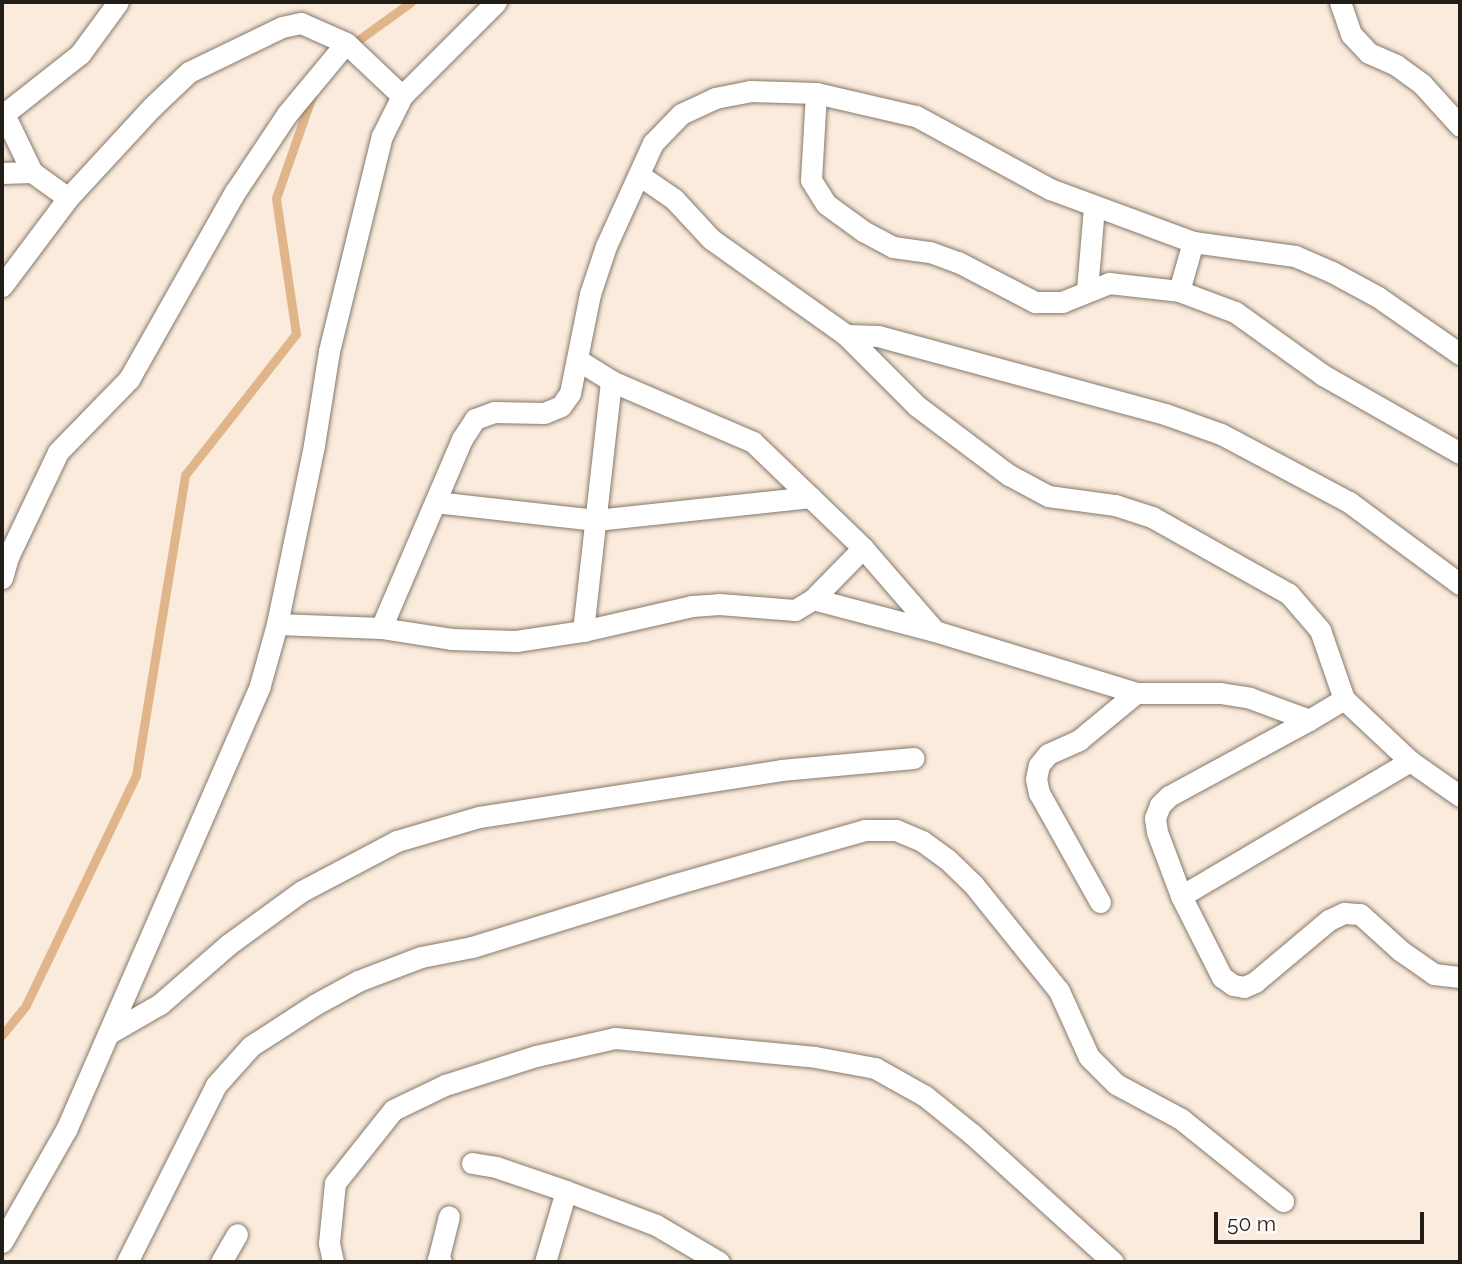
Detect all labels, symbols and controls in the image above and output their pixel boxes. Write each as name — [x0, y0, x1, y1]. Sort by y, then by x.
scale bar — [1217, 1198, 1427, 1242]
text: 50 m — [1227, 1211, 1276, 1236]

